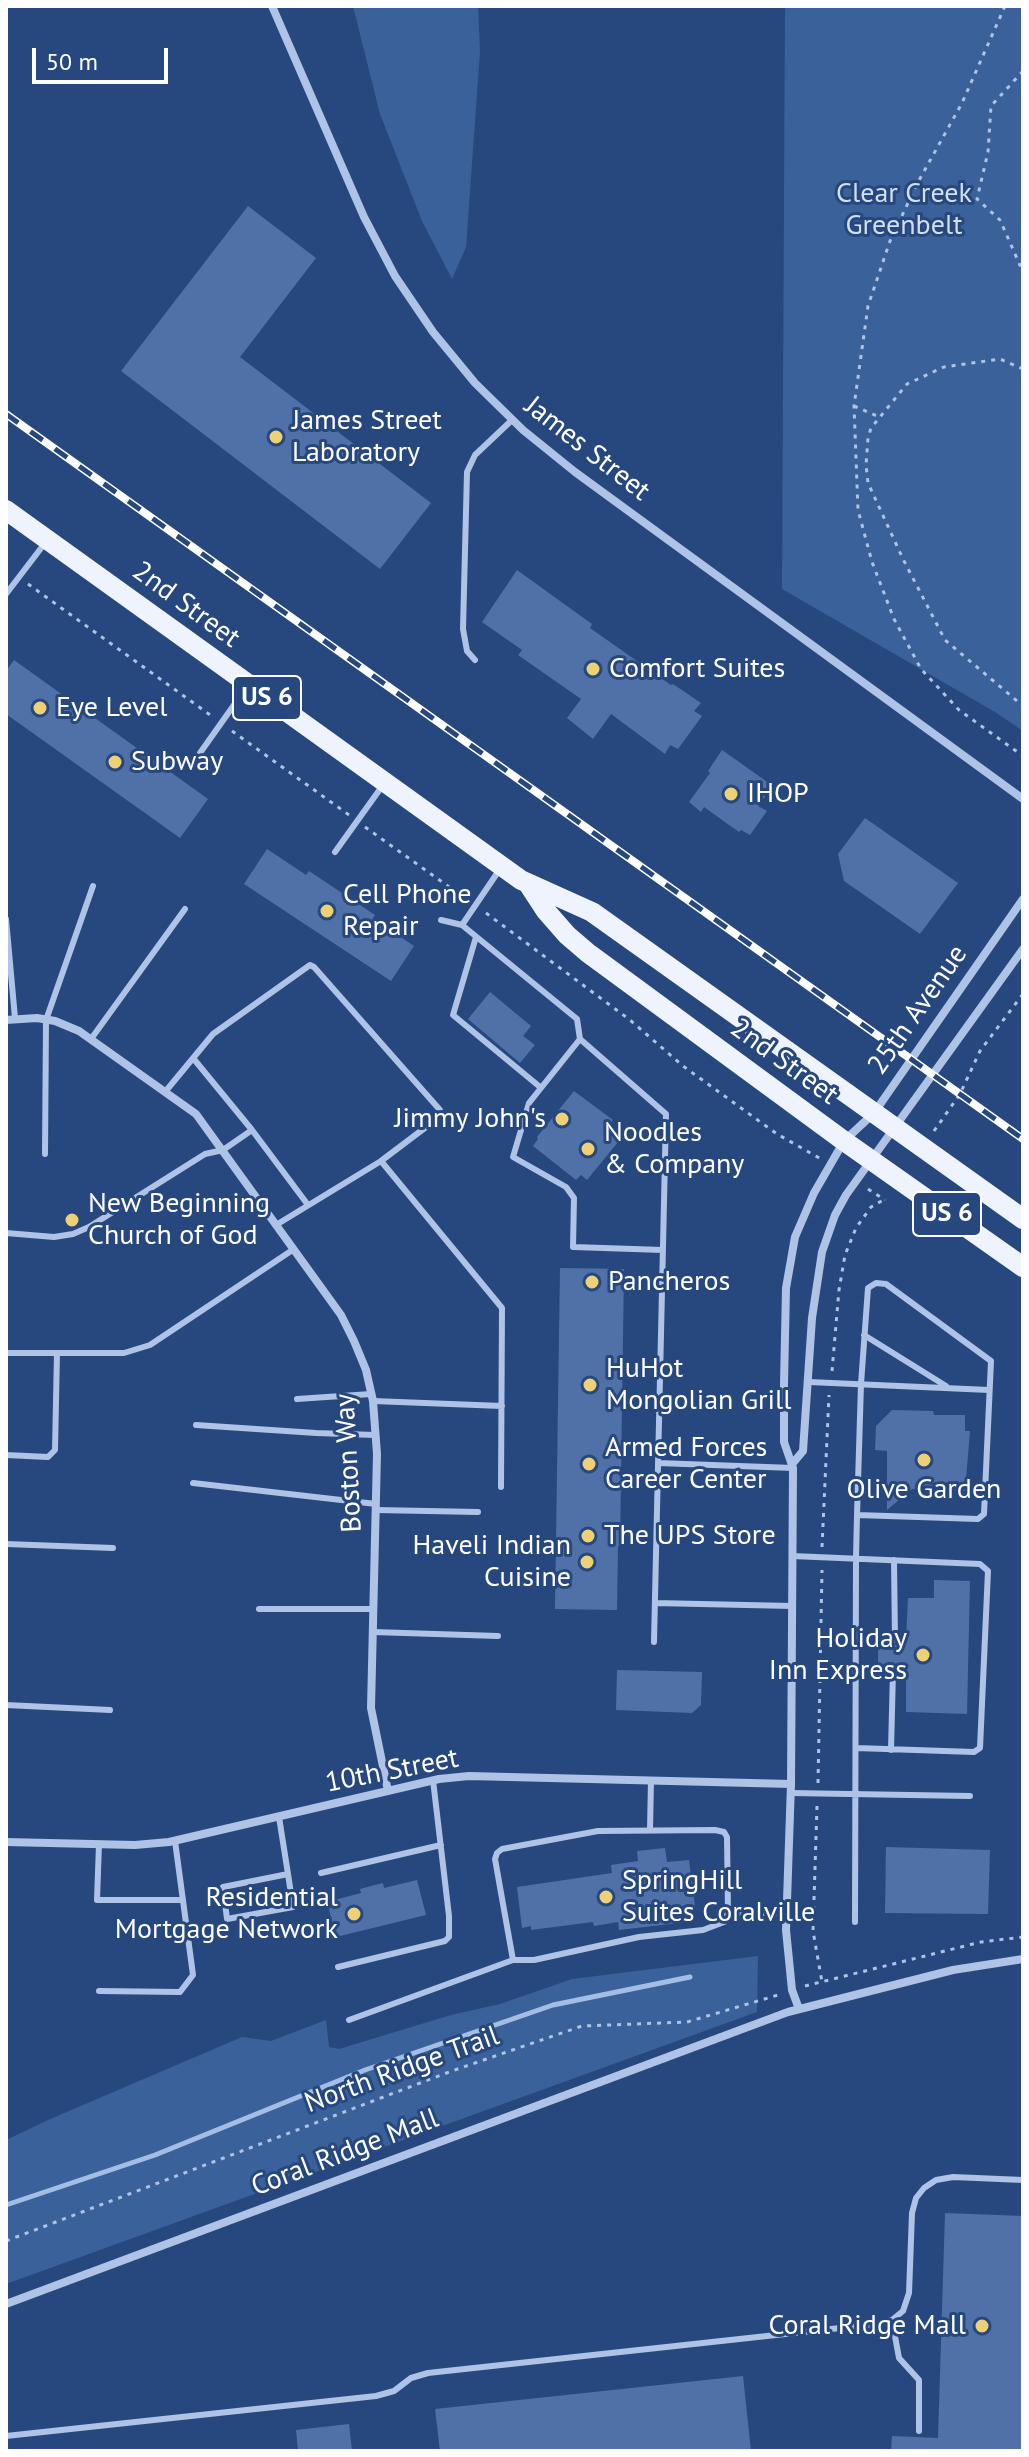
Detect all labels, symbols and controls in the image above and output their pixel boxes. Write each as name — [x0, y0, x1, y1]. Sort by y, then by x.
scale bar — [36, 32, 172, 82]
text: 50 m — [46, 46, 98, 77]
park label: Clear Creek Greenbelt — [836, 177, 972, 243]
street label: James Street — [518, 390, 656, 508]
place label: James Street Laboratory — [292, 404, 442, 470]
marker: James Street Laboratory — [267, 428, 285, 446]
street label: 2nd Street — [126, 555, 246, 655]
place label: Comfort Suites — [609, 652, 785, 686]
marker: Comfort Suites — [584, 660, 602, 678]
road number: US 6 — [233, 676, 301, 720]
place label: Eye Level — [56, 691, 167, 725]
marker: Eye Level — [31, 699, 49, 717]
place label: Subway — [131, 745, 223, 779]
marker: Subway — [106, 753, 124, 771]
place label: IHOP — [747, 777, 809, 811]
marker: IHOP — [722, 785, 740, 803]
place label: Cell Phone Repair — [343, 878, 472, 944]
marker: Cell Phone Repair — [318, 902, 336, 920]
street label: 25th Avenue — [861, 939, 975, 1081]
street label: 2nd Street — [724, 1012, 844, 1112]
place label: Jimmy John's — [394, 1102, 546, 1136]
marker: Jimmy John's — [553, 1110, 571, 1128]
place label: Noodles & Company — [604, 1116, 744, 1182]
marker: Noodles & Company — [579, 1140, 597, 1158]
place label: New Beginning Church of God — [88, 1187, 270, 1253]
road number: US 6 — [913, 1192, 981, 1236]
marker: New Beginning Church of God — [63, 1211, 81, 1229]
place label: Pancheros — [608, 1265, 730, 1299]
marker: Pancheros — [583, 1273, 601, 1291]
place label: HuHot Mongolian Grill — [606, 1352, 791, 1418]
marker: HuHot Mongolian Grill — [581, 1376, 599, 1394]
street label: Boston Way — [329, 1393, 369, 1533]
place label: Armed Forces Career Center — [605, 1431, 767, 1497]
marker: Olive Garden — [915, 1451, 933, 1469]
marker: Armed Forces Career Center — [580, 1455, 598, 1473]
place label: Olive Garden — [847, 1473, 1001, 1507]
place label: The UPS Store — [604, 1519, 776, 1553]
marker: The UPS Store — [579, 1527, 597, 1545]
place label: Haveli Indian Cuisine — [412, 1529, 571, 1595]
marker: Haveli Indian Cuisine — [578, 1553, 596, 1571]
place label: Holiday Inn Express — [769, 1622, 907, 1688]
marker: Holiday Inn Express — [914, 1646, 932, 1664]
street label: 10th Street — [323, 1742, 461, 1800]
place label: SpringHill Suites Coralville — [622, 1864, 815, 1930]
place label: Residential Mortgage Network — [115, 1881, 338, 1947]
marker: SpringHill Suites Coralville — [597, 1888, 615, 1906]
marker: Residential Mortgage Network — [345, 1905, 363, 1923]
street label: North Ridge Trail — [300, 2019, 504, 2121]
street label: Coral Ridge Mall — [247, 2102, 443, 2204]
place label: Coral Ridge Mall — [769, 2309, 966, 2343]
marker: Coral Ridge Mall — [973, 2317, 991, 2335]

